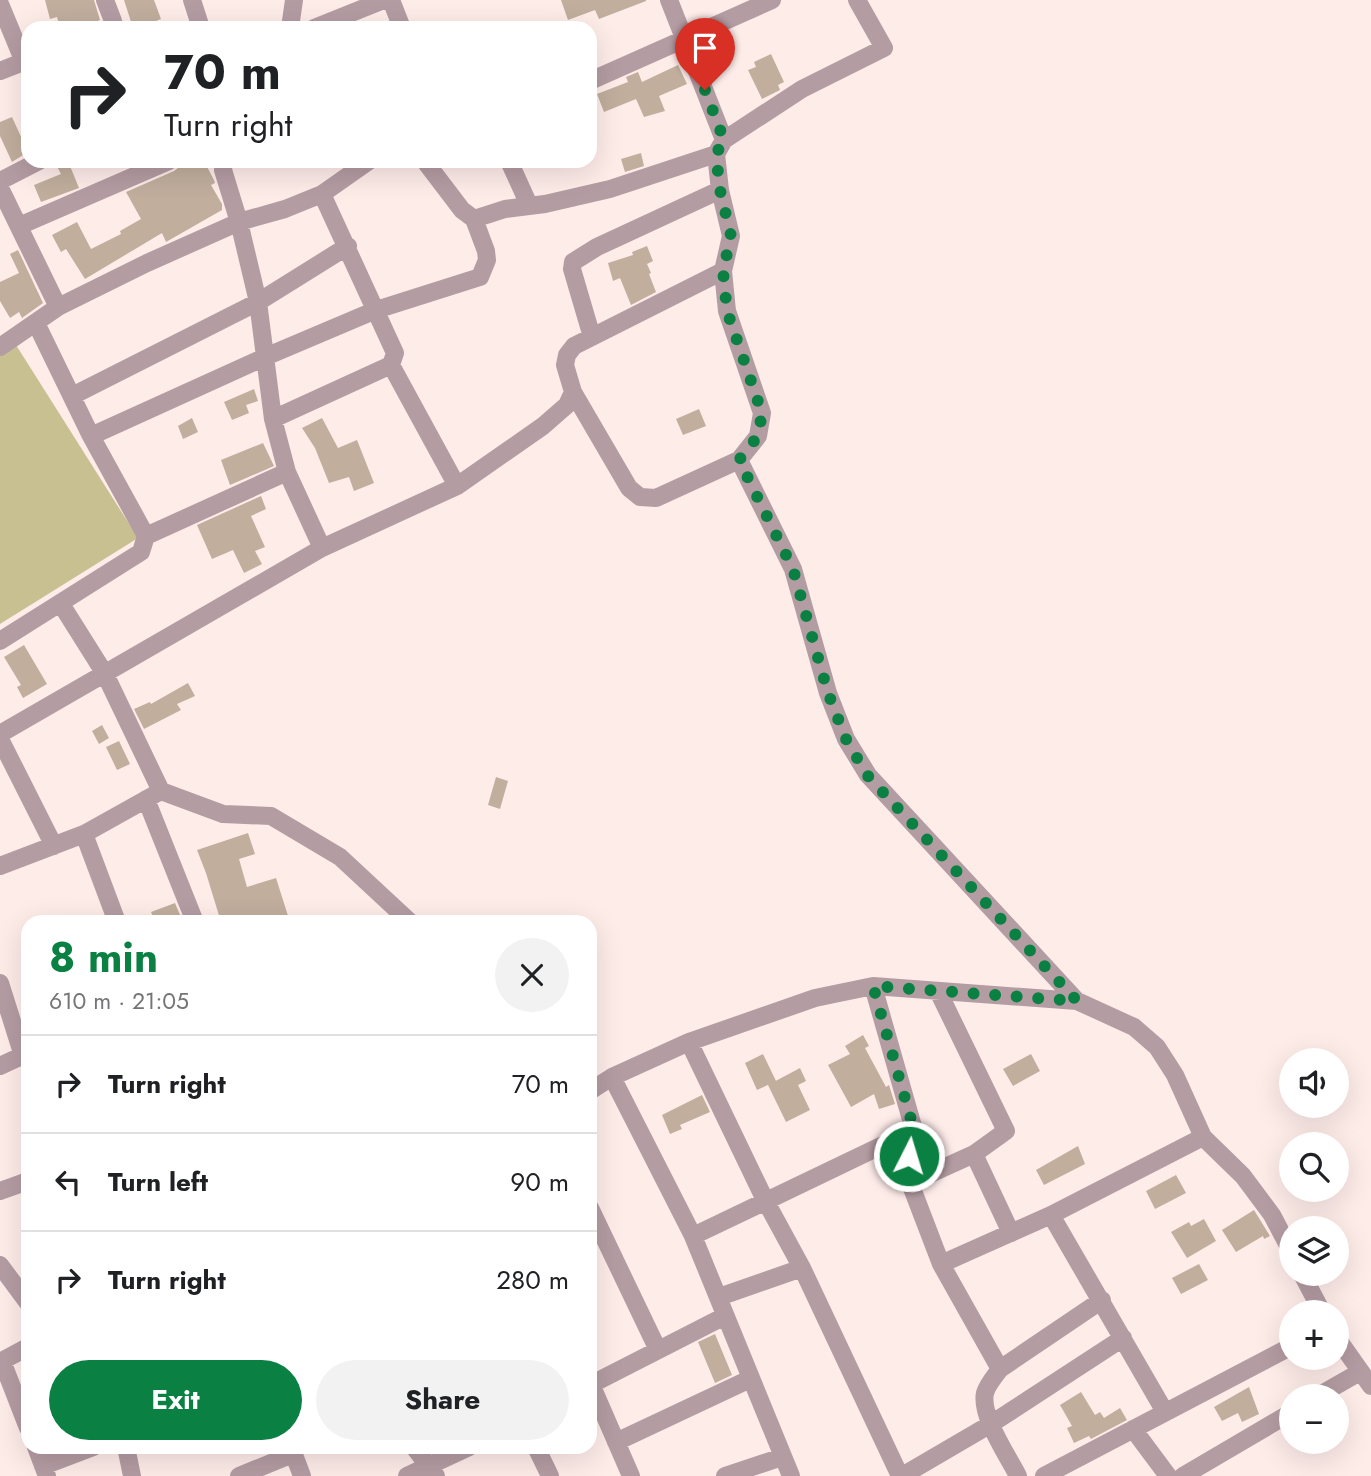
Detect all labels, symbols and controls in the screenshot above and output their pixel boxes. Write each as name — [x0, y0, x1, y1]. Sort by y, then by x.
pin — [675, 18, 735, 90]
icon: arrive — [686, 29, 724, 67]
text: 70 m — [164, 37, 281, 107]
icon: right — [49, 49, 140, 140]
text: Turn right — [164, 102, 293, 148]
text: 8 min — [49, 927, 158, 988]
button: close — [495, 938, 569, 1012]
text: 610 m · 21:05 — [49, 984, 189, 1018]
map controls — [1279, 1048, 1349, 1454]
button: sound — [1279, 1048, 1349, 1118]
icon: right — [49, 1065, 87, 1103]
text: Turn right — [108, 1065, 226, 1103]
text: 70 m — [512, 1065, 569, 1103]
position arrow — [872, 1119, 946, 1193]
button: search — [1279, 1132, 1349, 1202]
icon: left — [49, 1163, 87, 1201]
text: Turn left — [108, 1163, 208, 1201]
text: 90 m — [510, 1163, 569, 1201]
button: layers — [1279, 1216, 1349, 1286]
icon: right — [49, 1261, 87, 1299]
text: Turn right — [108, 1261, 226, 1299]
text: 280 m — [496, 1261, 569, 1299]
button: + — [1279, 1300, 1349, 1370]
button: Exit — [49, 1360, 302, 1440]
button: Share — [316, 1360, 569, 1440]
button: − — [1279, 1384, 1349, 1454]

